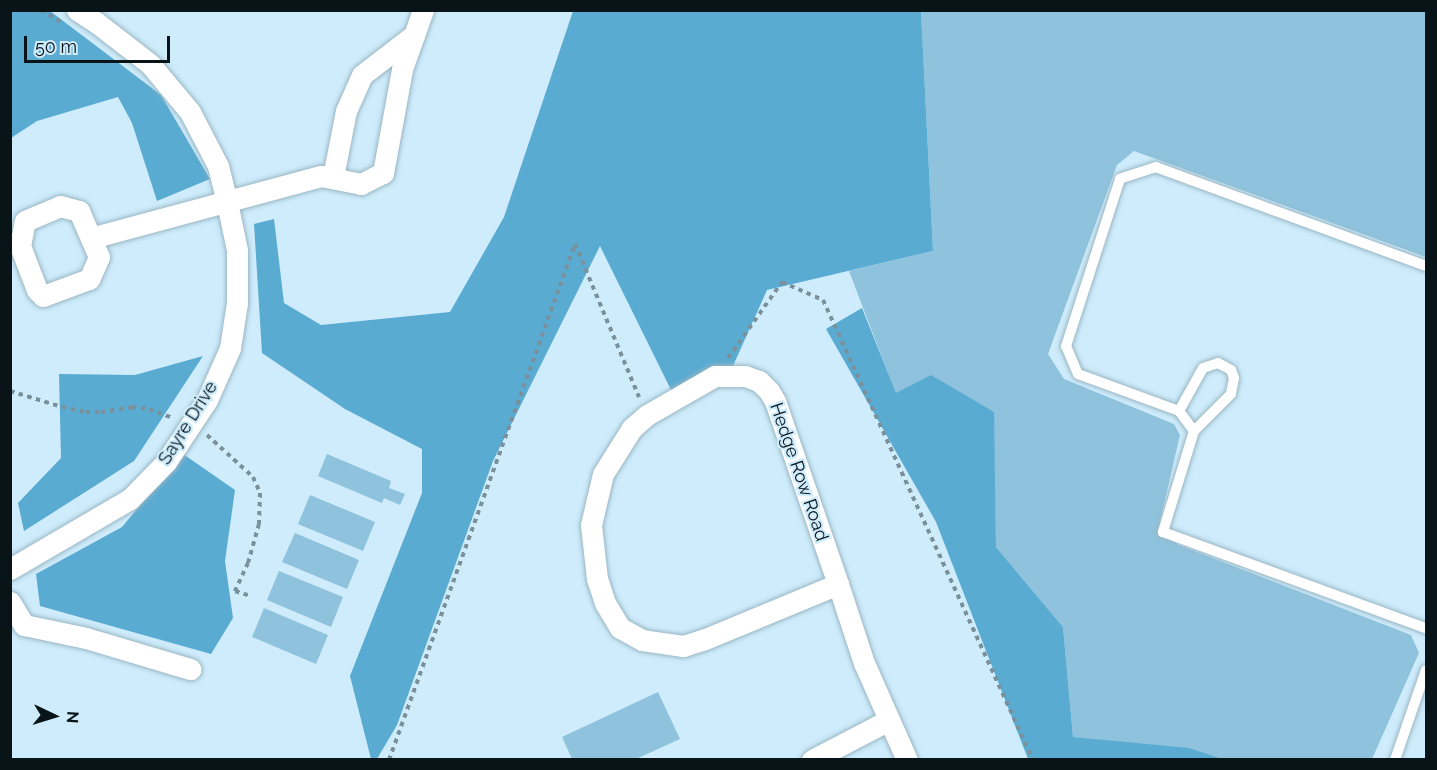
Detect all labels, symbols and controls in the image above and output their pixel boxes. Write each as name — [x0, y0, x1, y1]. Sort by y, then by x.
scale bar — [27, 24, 172, 62]
text: 50 m — [35, 36, 77, 57]
street label: Sayre Drive — [154, 377, 222, 469]
street label: Hedge Row Road — [765, 400, 833, 544]
north arrow — [24, 686, 84, 746]
text: N — [63, 711, 82, 724]

